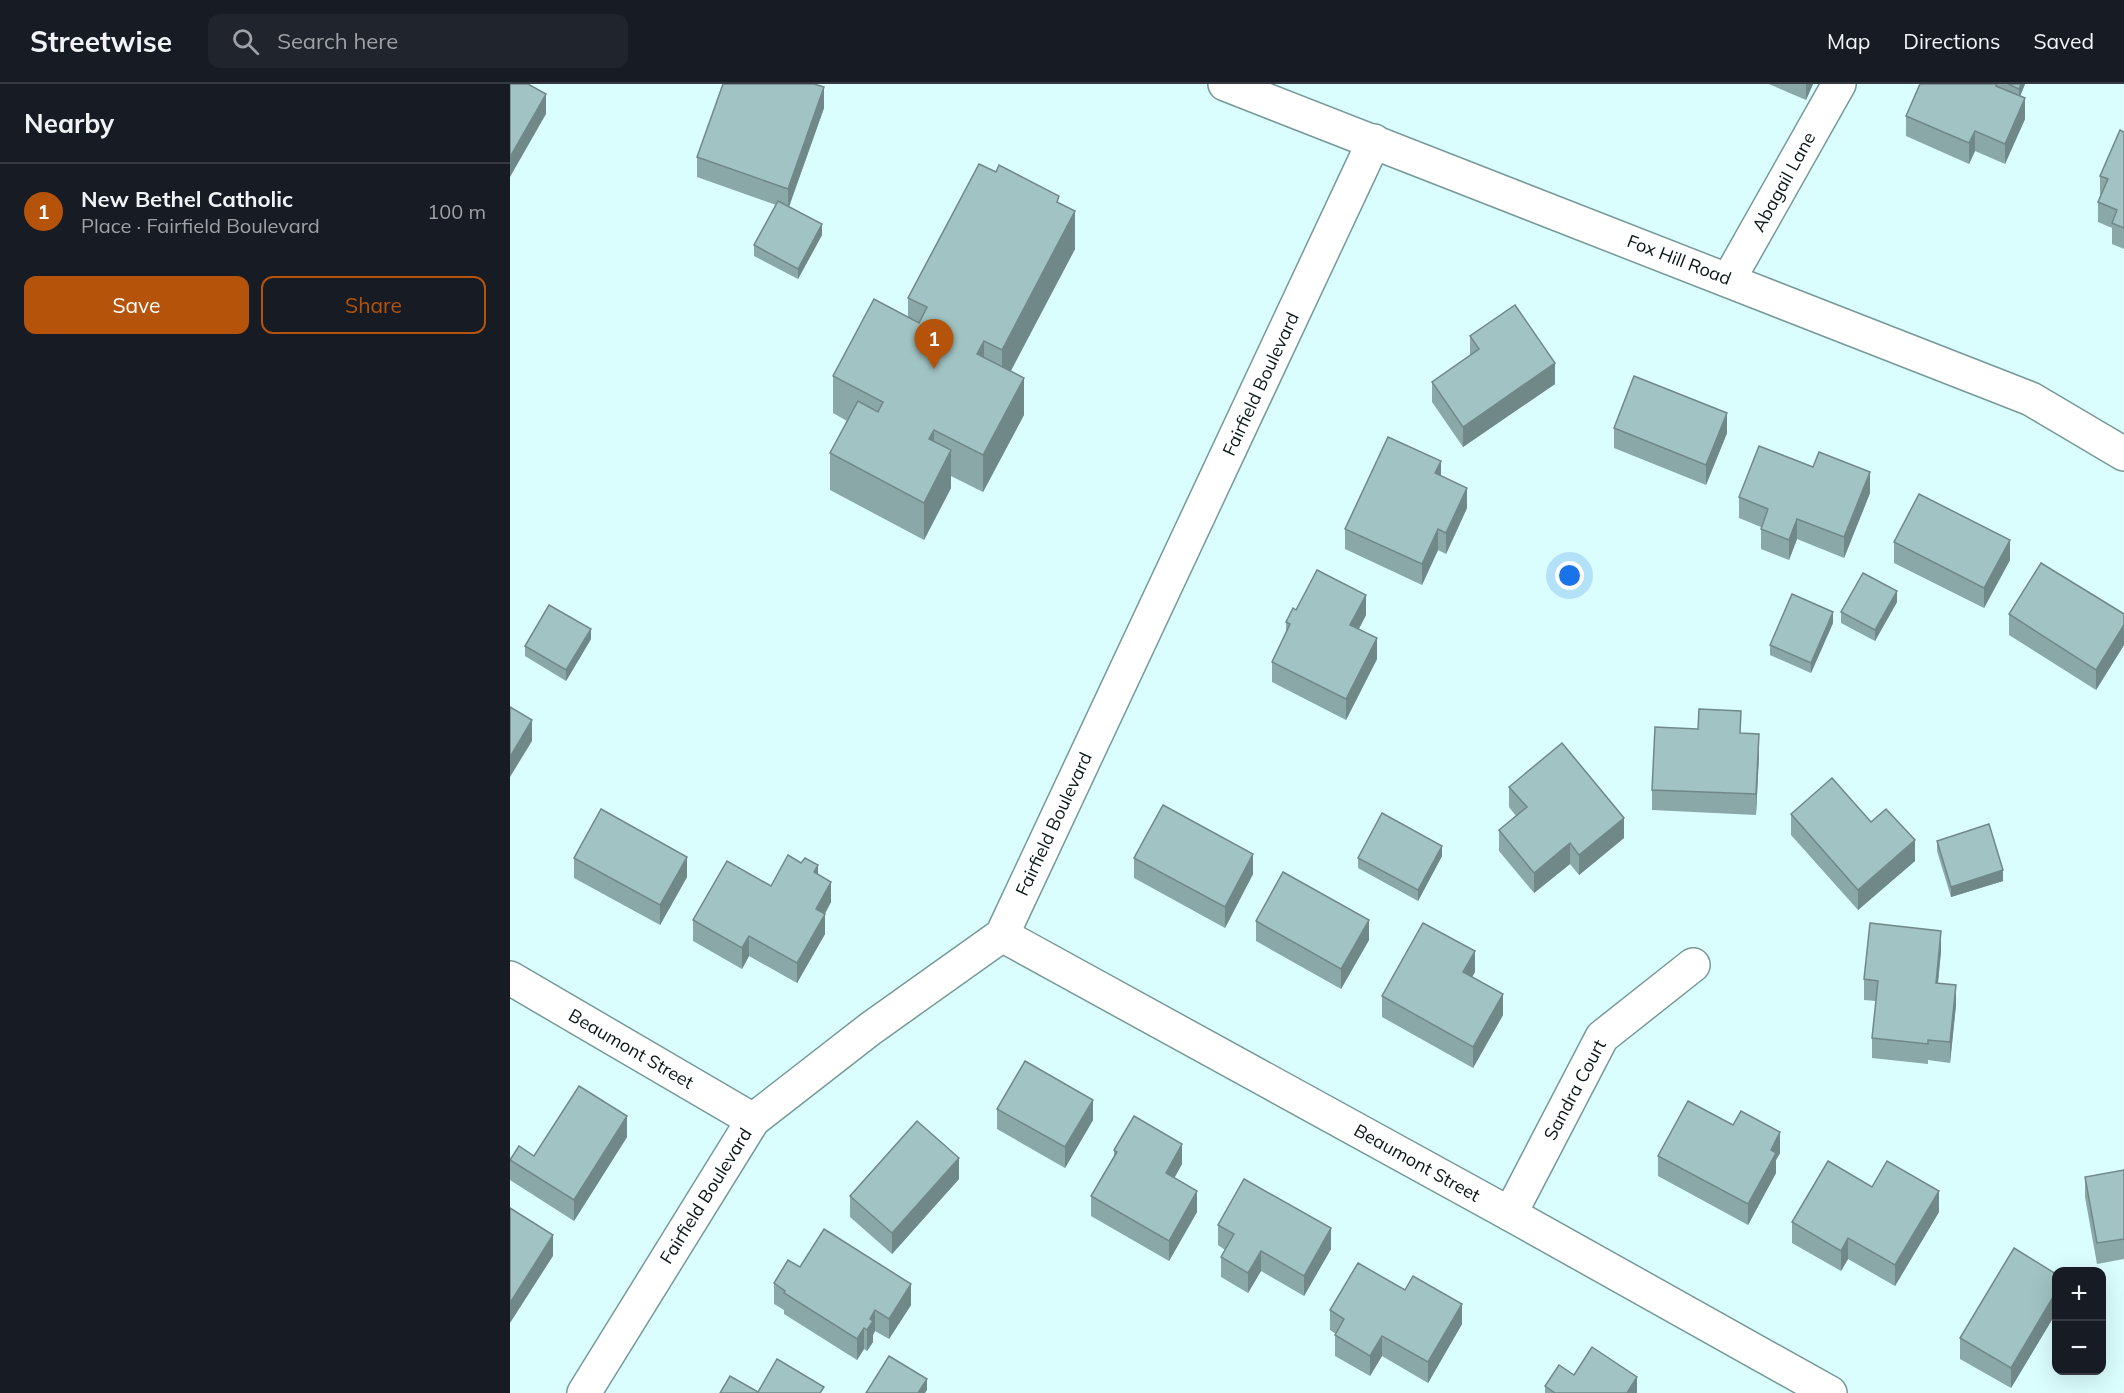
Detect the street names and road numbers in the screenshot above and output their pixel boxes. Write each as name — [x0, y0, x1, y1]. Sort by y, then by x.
street label: Abagail Lane — [1747, 128, 1820, 236]
street label: Fox Hill Road — [1624, 229, 1734, 290]
street label: Fairfield Boulevard — [1217, 308, 1304, 459]
street label: Fairfield Boulevard — [1010, 748, 1097, 899]
street label: Beaumont Street — [565, 1003, 698, 1094]
street label: Sandra Court — [1538, 1035, 1611, 1144]
street label: Beaumont Street — [1350, 1118, 1484, 1207]
street label: Fairfield Boulevard — [654, 1123, 757, 1268]

